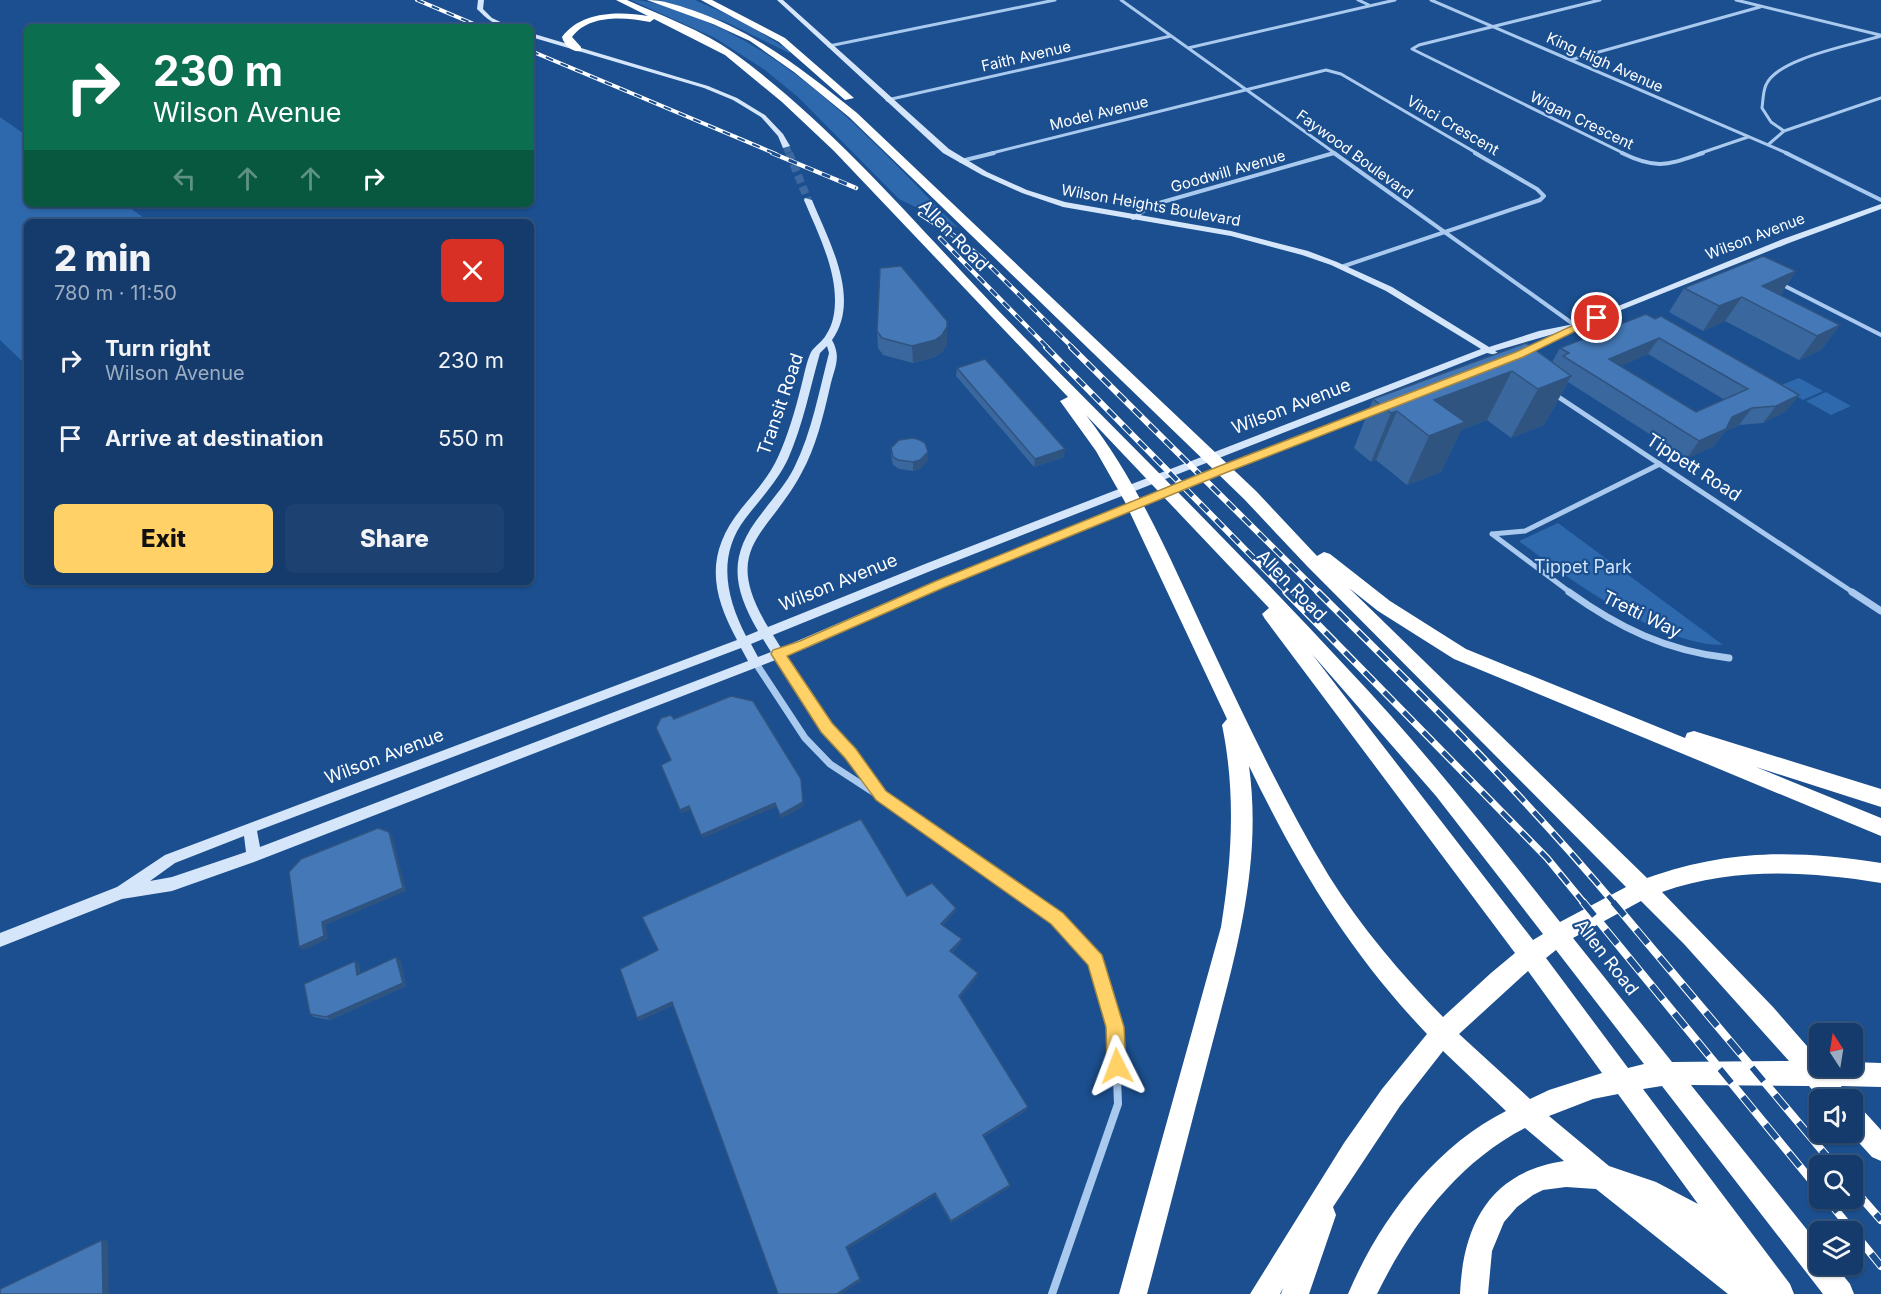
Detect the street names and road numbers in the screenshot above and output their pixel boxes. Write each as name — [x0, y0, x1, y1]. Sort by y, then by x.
street label: King High Avenue — [1544, 28, 1666, 96]
street label: Faith Avenue — [979, 36, 1073, 76]
street label: Wigan Crescent — [1527, 87, 1637, 153]
street label: Vinci Crescent — [1403, 91, 1503, 159]
street label: Model Avenue — [1048, 92, 1150, 134]
street label: Faywood Boulevard — [1293, 105, 1417, 203]
street label: Goodwill Avenue — [1168, 146, 1288, 196]
street label: Wilson Heights Boulevard — [1060, 180, 1242, 230]
street label: Allen Road — [915, 195, 993, 275]
street label: Wilson Avenue — [1703, 208, 1807, 264]
street label: Transit Road — [753, 350, 807, 458]
street label: Wilson Avenue — [1229, 374, 1353, 438]
street label: Tippett Road — [1643, 429, 1745, 505]
street label: Allen Road — [1253, 545, 1331, 625]
street label: Wilson Avenue — [776, 549, 900, 615]
street label: Tretti Way — [1599, 586, 1685, 642]
street label: Wilson Avenue — [322, 724, 446, 788]
street label: Allen Road — [1571, 915, 1643, 999]

